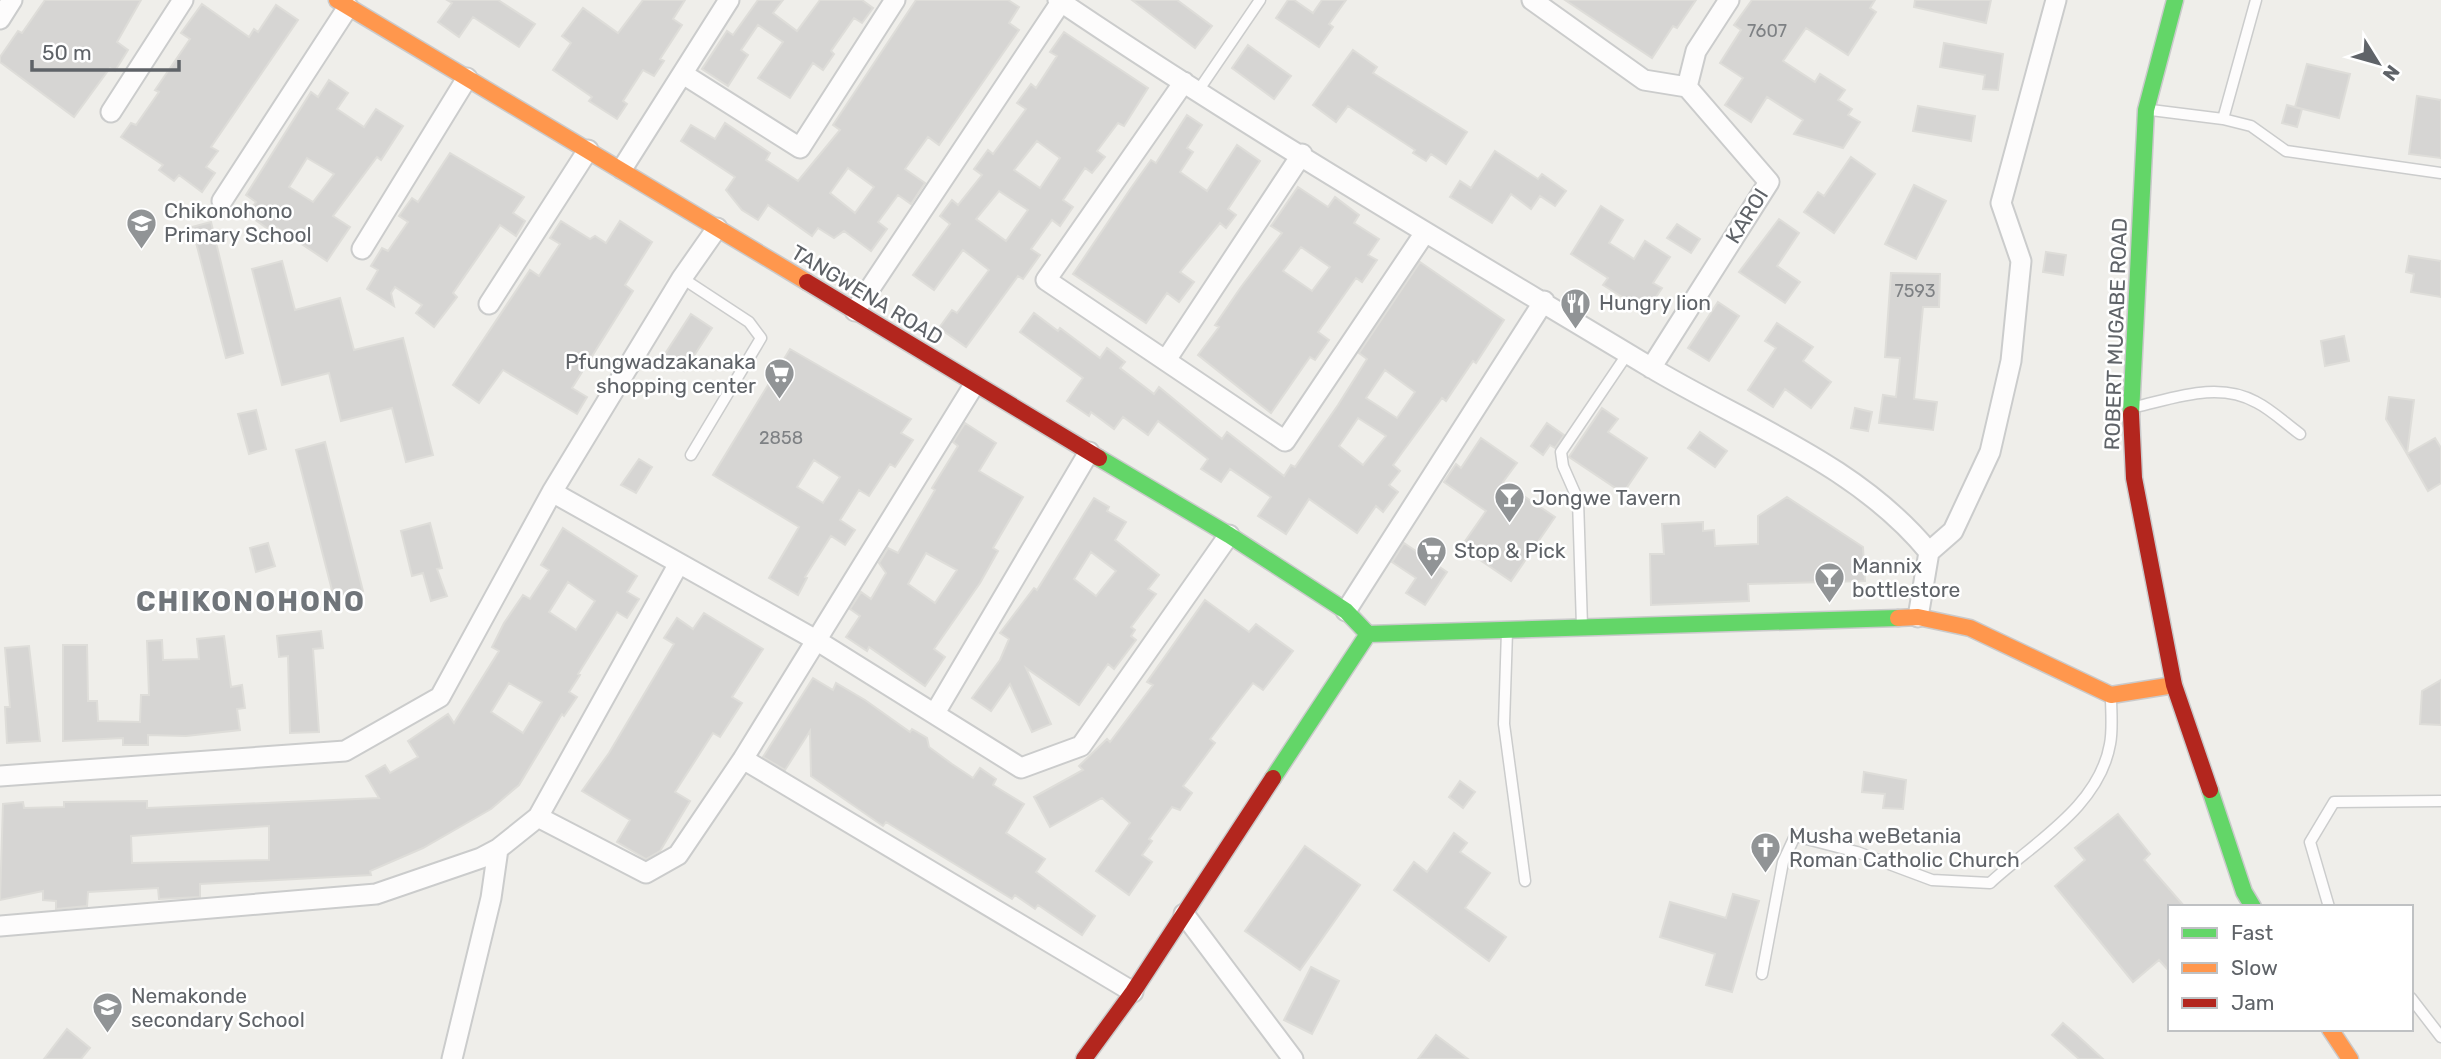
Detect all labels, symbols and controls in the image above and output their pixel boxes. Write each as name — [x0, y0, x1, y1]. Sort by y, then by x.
house number: 7607 — [1747, 20, 1787, 42]
scale bar — [32, 28, 178, 72]
north arrow — [2343, 28, 2413, 98]
text: 50 m — [42, 40, 92, 65]
text: N — [2378, 61, 2404, 85]
street label: KAROI — [1720, 184, 1773, 248]
place label: Chikonohono Primary School — [164, 198, 312, 247]
school or university icon: Chikonohono Primary School — [124, 206, 158, 250]
street label: ROBERT MUGABE ROAD — [2099, 217, 2132, 451]
street label: TANGWENA ROAD — [787, 239, 948, 350]
house number: 7593 — [1894, 280, 1936, 302]
restaurant icon: Hungry lion — [1559, 286, 1593, 330]
place label: Hungry lion — [1599, 290, 1711, 315]
place label: Pfungwadzakanaka shopping center — [565, 349, 756, 398]
supermarket icon: Pfungwadzakanaka shopping center — [762, 357, 796, 401]
house number: 2858 — [759, 427, 803, 449]
bar icon: Jongwe Tavern — [1492, 481, 1526, 525]
place label: Jongwe Tavern — [1532, 485, 1681, 510]
supermarket icon: Stop & Pick — [1414, 534, 1448, 578]
place label: Stop & Pick — [1454, 538, 1566, 563]
place label: Mannix bottlestore — [1852, 553, 1960, 602]
bar icon: Mannix bottlestore — [1812, 561, 1846, 605]
district label: CHIKONOHONO — [136, 585, 366, 618]
place label: Musha weBetania Roman Catholic Church — [1789, 823, 2020, 872]
church icon: Musha weBetania Roman Catholic Church — [1749, 831, 1783, 875]
legend — [2168, 905, 2413, 1031]
text: Fast — [2231, 920, 2273, 945]
text: Slow — [2231, 955, 2278, 980]
place label: Nemakonde secondary School — [131, 983, 305, 1032]
text: Jam — [2231, 990, 2275, 1015]
school or university icon: Nemakonde secondary School — [91, 991, 125, 1035]

